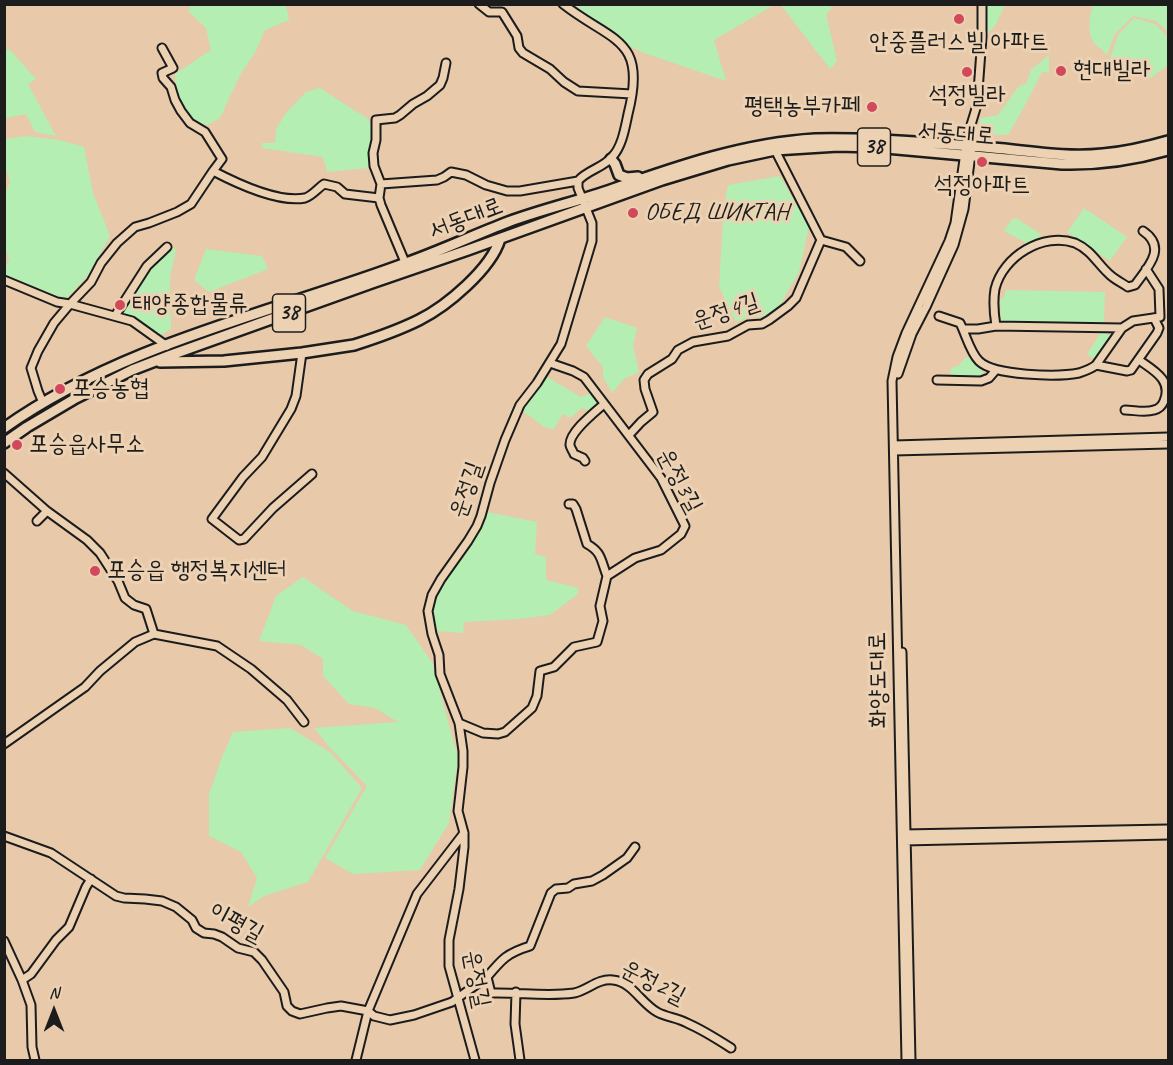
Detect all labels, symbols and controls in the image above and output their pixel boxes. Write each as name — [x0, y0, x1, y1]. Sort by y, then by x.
marker: 안중플러스빌 아파트 — [952, 12, 966, 26]
place label: 안중플러스빌 아파트 — [869, 29, 1049, 57]
place label: 현대빌라 — [1073, 57, 1150, 85]
marker: 현대빌라 — [1054, 64, 1068, 78]
marker: 석정빌라 — [960, 65, 974, 79]
place label: 석정빌라 — [928, 82, 1006, 110]
place label: 평택농부카페 — [744, 93, 860, 121]
marker: 평택농부카페 — [865, 100, 879, 114]
street label: 서동대로 — [916, 116, 996, 152]
road number: 38 — [858, 128, 890, 166]
marker: 석정아파트 — [975, 155, 989, 169]
place label: 석정아파트 — [934, 172, 1030, 200]
street label: 서동대로 — [425, 192, 507, 246]
place label: ОБЕД ШИКТАН — [645, 199, 788, 227]
marker: ОБЕД ШИКТАН — [626, 206, 640, 220]
street label: 운정4길 — [689, 288, 763, 336]
place label: 태양종합물류 — [132, 291, 248, 319]
road number: 38 — [272, 294, 306, 332]
marker: 태양종합물류 — [113, 298, 127, 312]
place label: 포승농협 — [72, 375, 149, 403]
marker: 포승농협 — [53, 382, 67, 396]
place label: 포승읍사무소 — [29, 431, 145, 459]
marker: 포승읍사무소 — [10, 438, 24, 452]
street label: 운정3길 — [650, 444, 708, 518]
street label: 운정길 — [444, 458, 490, 522]
place label: 포승읍 행정복지센터 — [107, 557, 287, 585]
marker: 포승읍 행정복지센터 — [88, 564, 102, 578]
street label: 화양도대로 — [864, 631, 894, 729]
street label: 이평길 — [204, 897, 268, 949]
street label: 운정길 — [456, 948, 496, 1010]
street label: 운정2길 — [616, 955, 690, 1011]
north arrow — [24, 981, 84, 1041]
text: N — [49, 983, 59, 1003]

